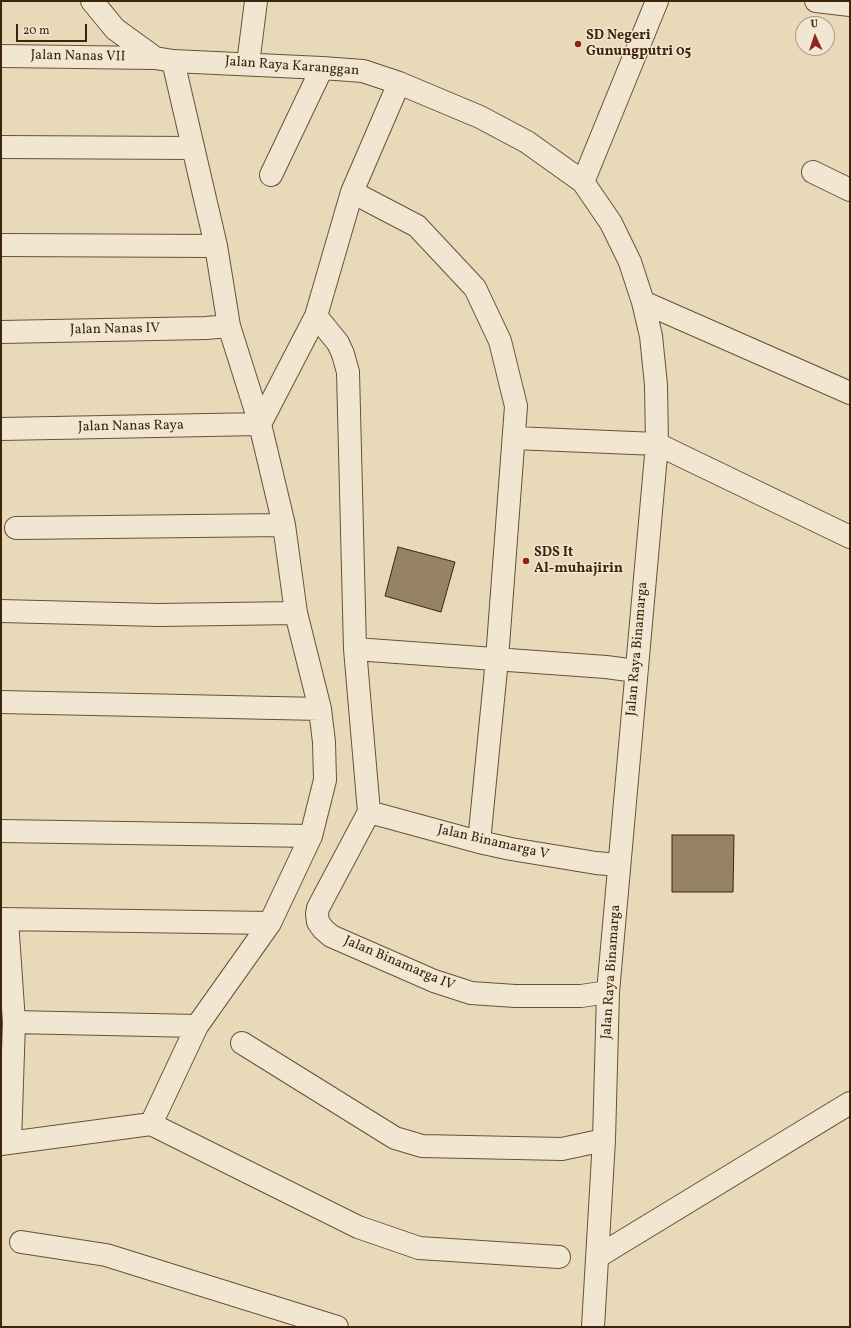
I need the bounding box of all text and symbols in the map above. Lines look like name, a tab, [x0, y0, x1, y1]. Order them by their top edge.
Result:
scale bar	[18, 16, 89, 42]
north arrow	[795, 16, 835, 56]
text: U	[810, 17, 819, 32]
text: 20 m	[23, 23, 50, 39]
place label: SD Negeri Gunungputri 05	[586, 28, 691, 60]
marker: SD Negeri Gunungputri 05	[573, 39, 583, 49]
street label: Jalan Nanas VII	[30, 48, 126, 66]
street label: Jalan Raya Karanggan	[224, 54, 360, 80]
street label: Jalan Nanas IV	[70, 321, 160, 339]
street label: Jalan Nanas Raya	[78, 418, 184, 436]
place label: SDS It Al-muhajirin	[534, 545, 623, 578]
marker: SDS It Al-muhajirin	[521, 556, 531, 566]
street label: Jalan Raya Binamarga	[624, 581, 652, 717]
street label: Jalan Binamarga V	[436, 822, 550, 864]
street label: Jalan Raya Binamarga	[599, 904, 625, 1040]
street label: Jalan Binamarga IV	[341, 933, 457, 995]

